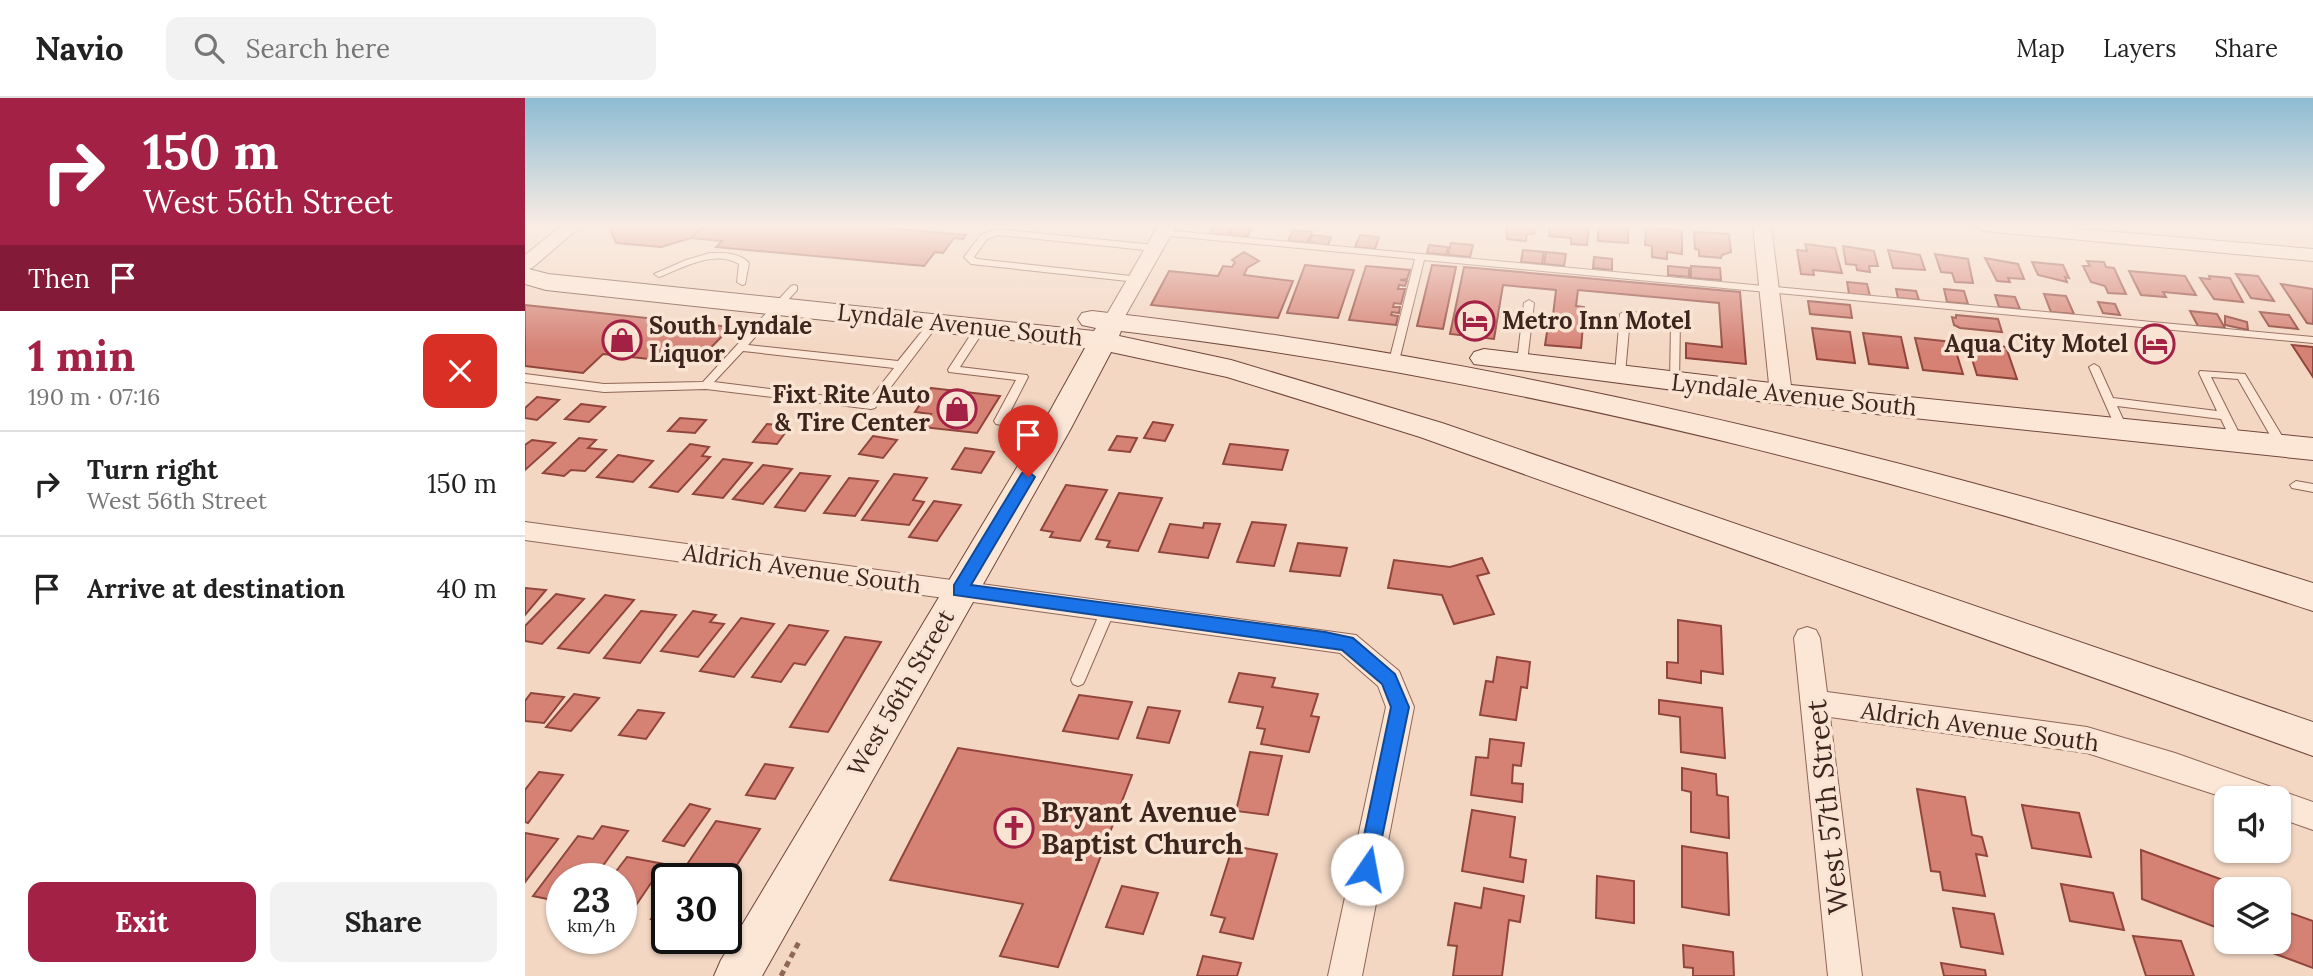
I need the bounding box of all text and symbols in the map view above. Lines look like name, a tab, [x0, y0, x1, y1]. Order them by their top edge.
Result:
search box	[166, 17, 656, 80]
text: Navio	[35, 27, 124, 69]
icon: search	[190, 29, 228, 67]
text: Search here	[246, 32, 390, 65]
text: Map	[2016, 33, 2065, 64]
text: Layers	[2103, 33, 2176, 64]
text: Share	[2214, 33, 2278, 64]
text: 150 m	[143, 120, 279, 182]
icon: right	[28, 126, 119, 217]
text: West 56th Street	[143, 181, 393, 222]
icon: arrive	[104, 259, 142, 297]
text: Then	[28, 262, 90, 295]
street label: Lyndale Avenue South	[836, 296, 1084, 353]
hotel icon: Metro Inn Motel	[1454, 300, 1496, 342]
place label: Metro Inn Motel	[1502, 305, 1691, 336]
place label: South Lyndale Liquor	[649, 310, 812, 369]
shop icon: South Lyndale Liquor	[601, 319, 643, 361]
hotel icon: Aqua City Motel	[2134, 323, 2176, 365]
place label: Aqua City Motel	[1944, 328, 2128, 359]
text: 1 min	[28, 329, 135, 383]
button: close	[423, 334, 497, 408]
street label: Lyndale Avenue South	[1670, 366, 1918, 423]
place label: Fixt Rite Auto & Tire Center	[772, 379, 930, 438]
text: 190 m · 07:16	[28, 382, 160, 411]
shop icon: Fixt Rite Auto & Tire Center	[936, 388, 978, 430]
pin	[998, 405, 1058, 477]
icon: arrive	[1009, 416, 1047, 454]
text: Turn right	[87, 453, 218, 486]
icon: right	[28, 465, 66, 503]
text: 150 m	[427, 467, 497, 500]
text: West 56th Street	[87, 486, 267, 515]
street label: Aldrich Avenue South	[680, 536, 923, 601]
icon: arrive	[28, 570, 66, 608]
text: Arrive at destination	[87, 572, 345, 605]
text: 40 m	[437, 572, 497, 605]
street label: West 56th Street	[840, 603, 961, 782]
street label: Aldrich Avenue South	[1858, 694, 2101, 759]
street label: West 57th Street	[1798, 698, 1856, 916]
map controls	[2214, 786, 2291, 954]
button: sound	[2214, 786, 2291, 863]
place label: Bryant Avenue Baptist Church	[1041, 794, 1243, 862]
church icon: Bryant Avenue Baptist Church	[993, 807, 1035, 849]
position arrow	[1330, 832, 1404, 906]
speed limit sign: 30	[651, 863, 742, 954]
text: 23	[572, 877, 611, 922]
button: layers	[2214, 877, 2291, 954]
button: Exit	[28, 882, 256, 962]
button: Share	[270, 882, 497, 962]
text: km/h	[567, 914, 616, 937]

